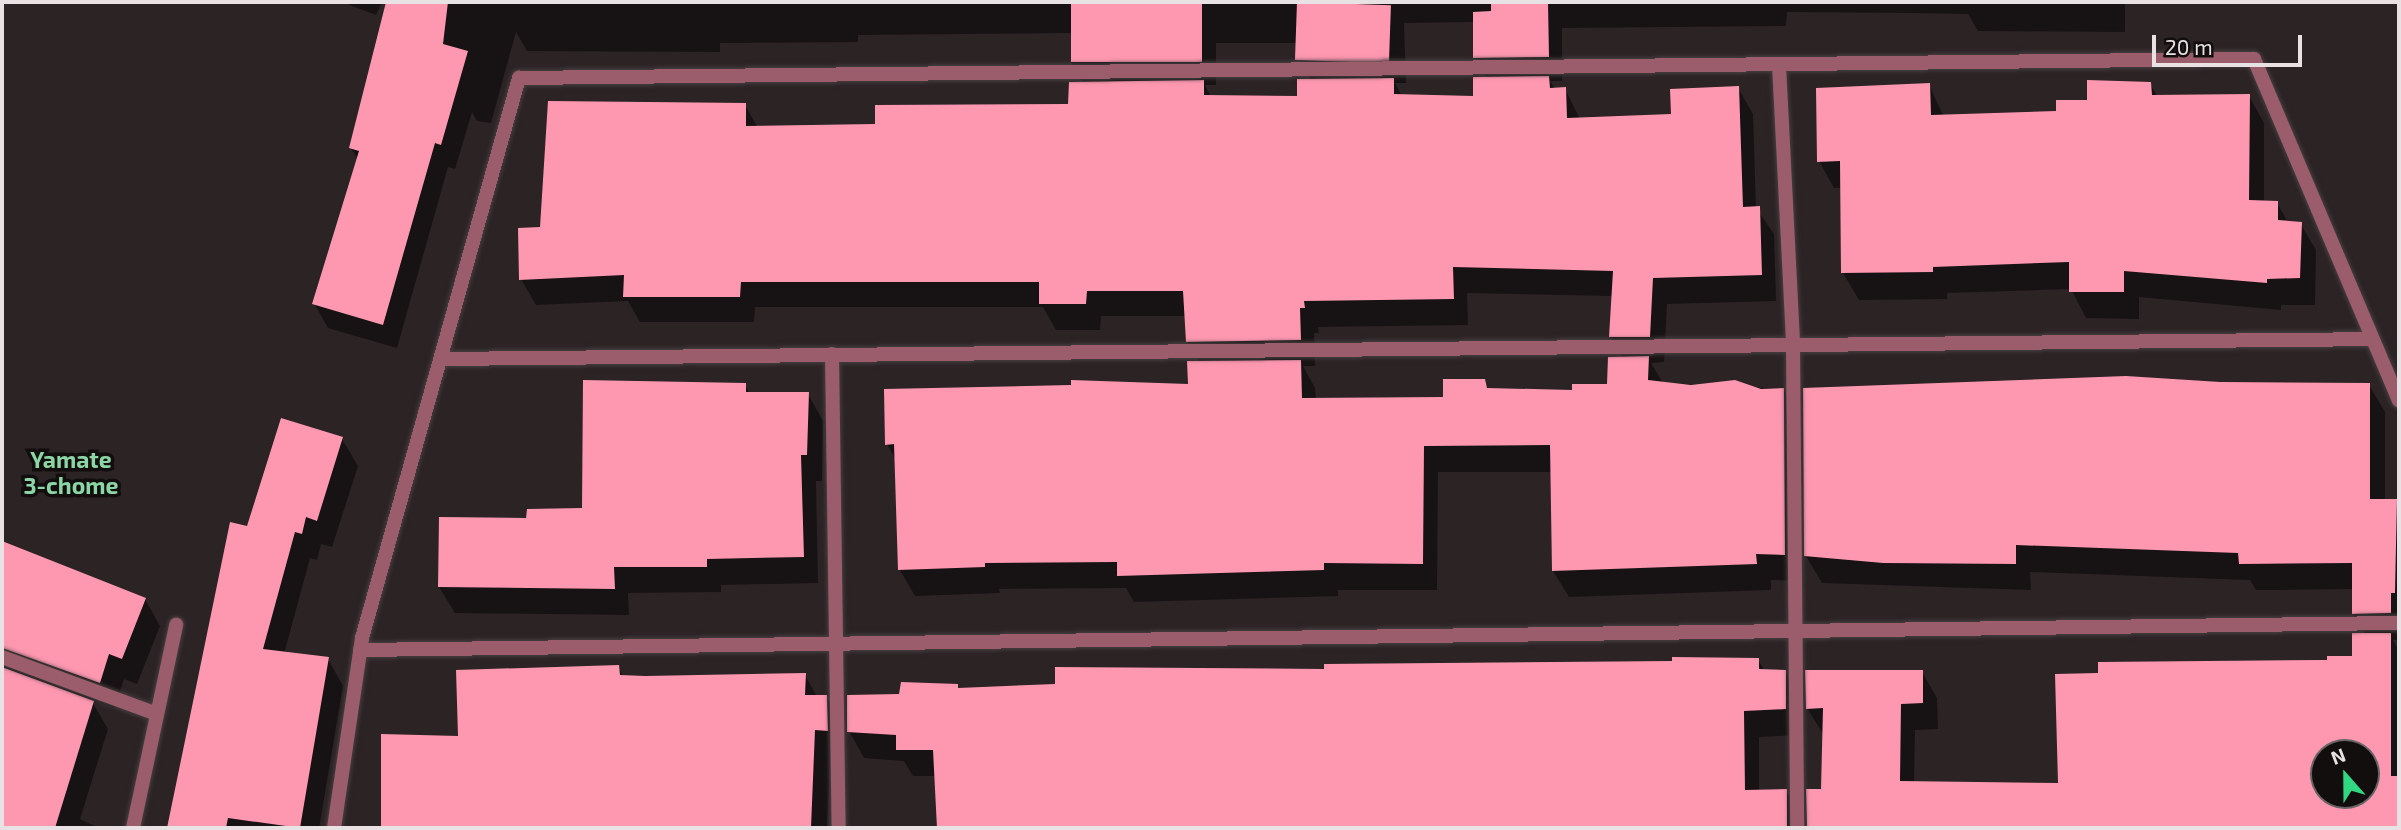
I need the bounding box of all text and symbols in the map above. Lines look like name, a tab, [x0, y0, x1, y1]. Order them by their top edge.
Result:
scale bar	[2156, 21, 2306, 65]
text: 20 m	[2165, 34, 2213, 59]
district label: Yamate 3-chome	[24, 445, 118, 499]
north arrow	[2310, 739, 2380, 809]
text: N	[2327, 743, 2349, 769]

